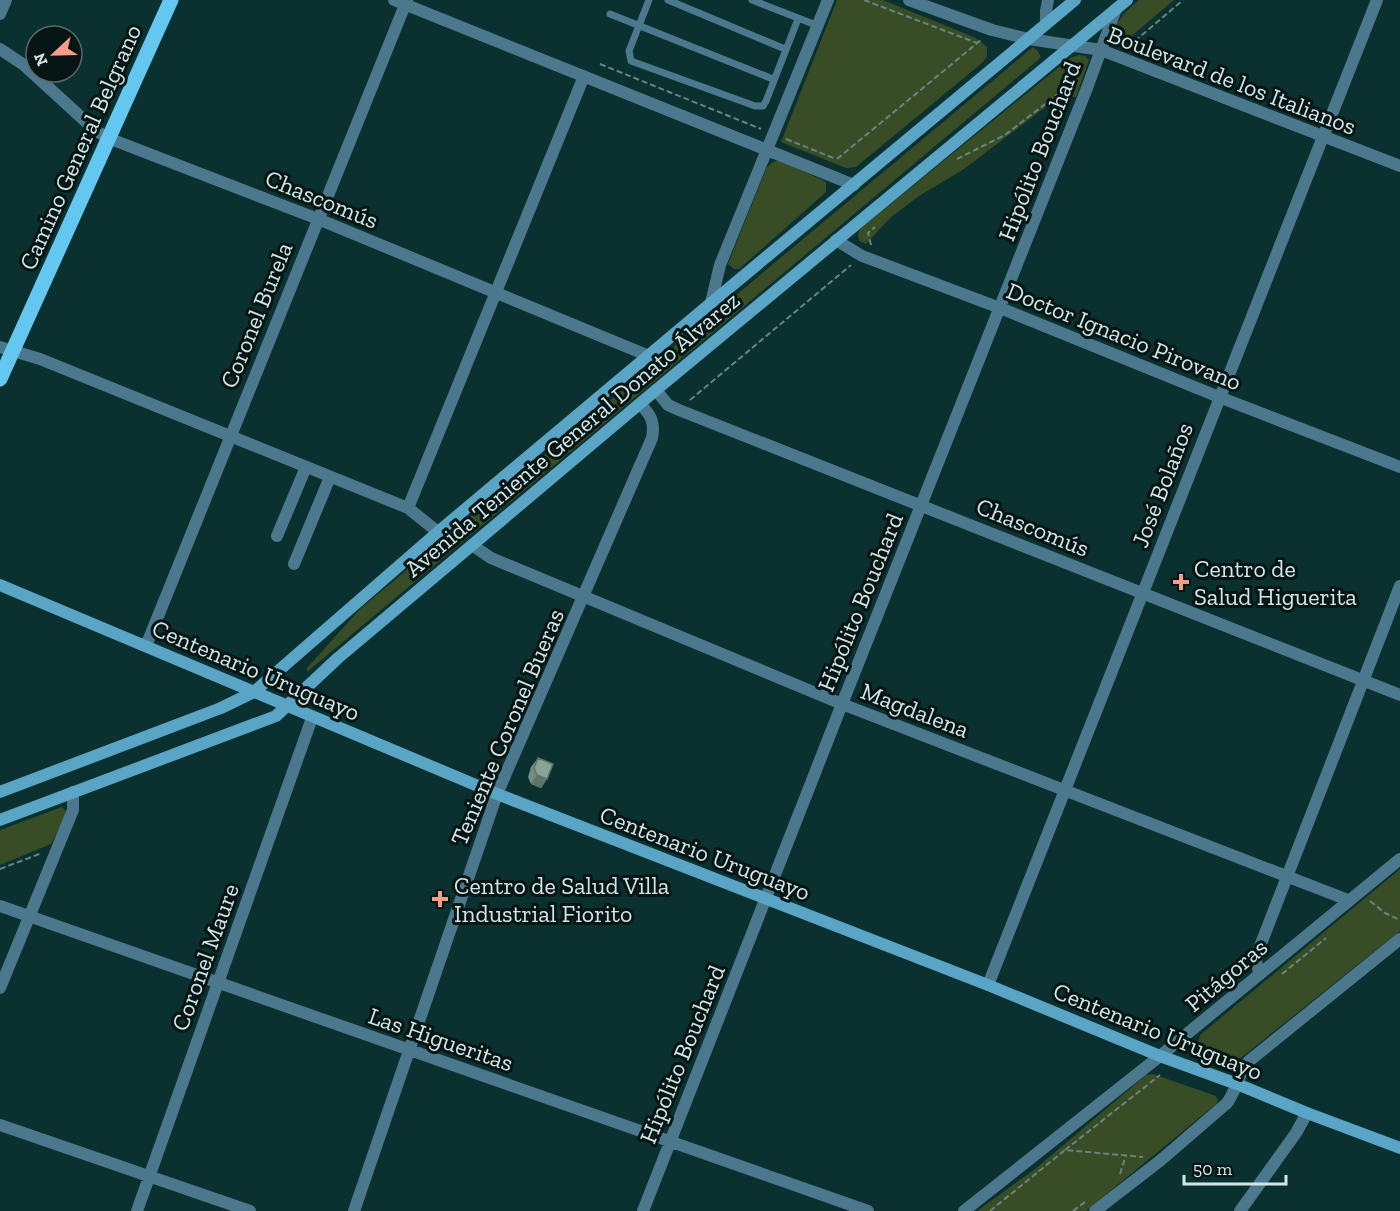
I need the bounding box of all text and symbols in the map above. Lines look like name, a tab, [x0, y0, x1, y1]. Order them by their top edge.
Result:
street label: Boulevard de los Italianos	[1104, 19, 1360, 141]
street label: Camino General Belgrano	[13, 20, 147, 274]
north arrow	[24, 24, 84, 84]
text: N	[29, 50, 52, 69]
street label: Hipólito Bouchard	[991, 57, 1087, 245]
street label: Chascomús	[261, 163, 383, 235]
street label: Coronel Burela	[214, 238, 299, 392]
street label: Doctor Ignacio Pirovano	[1003, 276, 1245, 396]
street label: Avenida Teniente General Donato Álvarez	[399, 285, 745, 583]
street label: José Bolaños	[1125, 419, 1199, 551]
street label: Chascomús	[972, 491, 1094, 563]
street label: Hipólito Bouchard	[811, 509, 909, 695]
place label: Centro de Salud Higuerita	[1194, 554, 1357, 611]
marker: Centro de Salud Higuerita	[1172, 573, 1190, 591]
street label: Teniente Coronel Bueras	[444, 604, 570, 850]
street label: Centenario Uruguayo	[148, 613, 364, 727]
street label: Magdalena	[857, 676, 974, 744]
street label: Centenario Uruguayo	[596, 800, 814, 906]
place label: Centro de Salud Villa Industrial Fiorito	[454, 871, 670, 928]
street label: Coronel Maure	[165, 879, 245, 1035]
marker: Centro de Salud Villa Industrial Fiorito	[431, 890, 449, 908]
street label: Pitágoras	[1179, 932, 1273, 1018]
street label: Hipólito Bouchard	[633, 961, 731, 1147]
street label: Centenario Uruguayo	[1049, 976, 1267, 1086]
street label: Las Higueritas	[365, 1001, 517, 1077]
scale bar	[1184, 1148, 1286, 1186]
text: 50 m	[1193, 1158, 1233, 1180]

